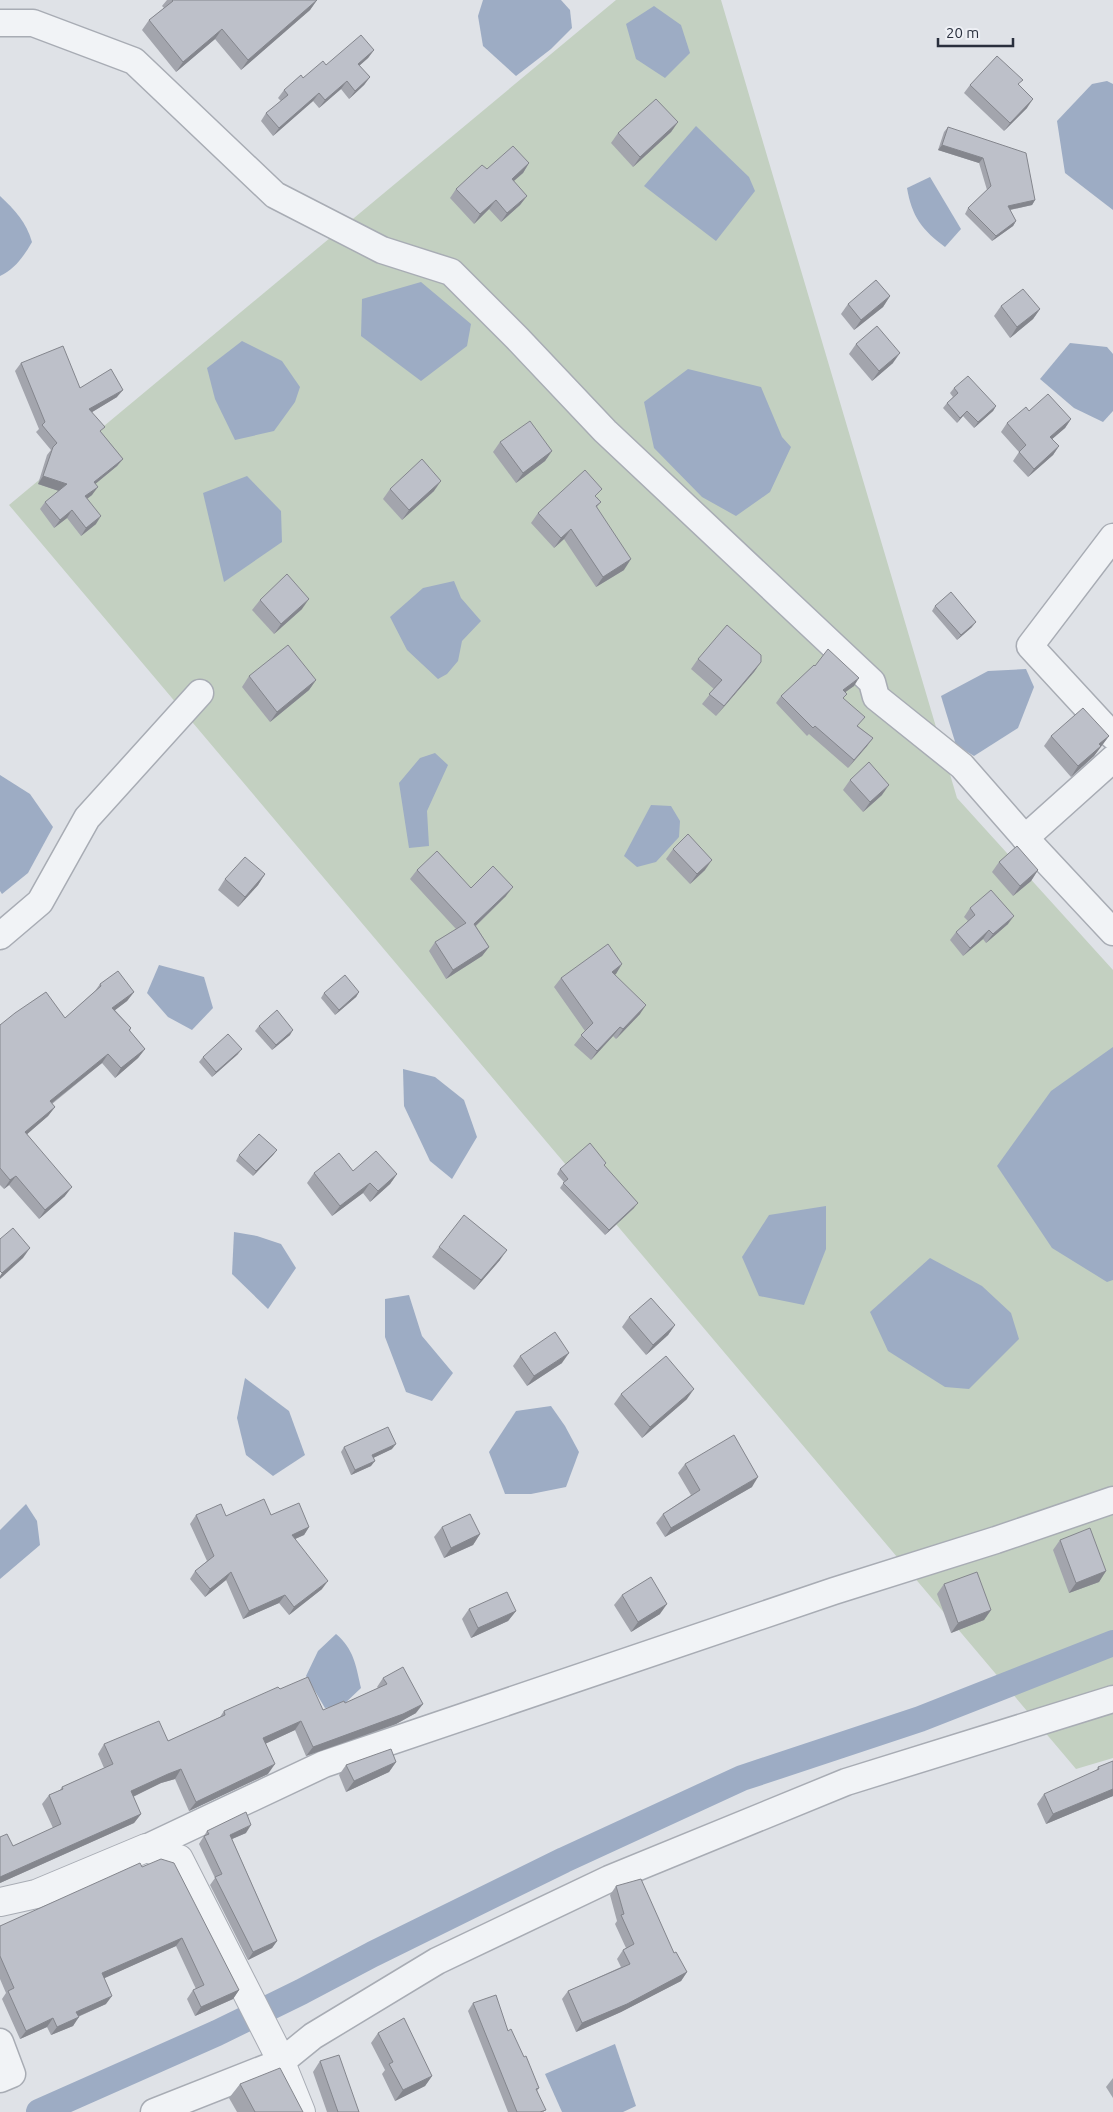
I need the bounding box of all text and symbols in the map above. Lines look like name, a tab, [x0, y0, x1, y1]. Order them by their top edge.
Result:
scale bar	[938, 15, 1013, 47]
text: 20 m	[946, 24, 979, 41]

